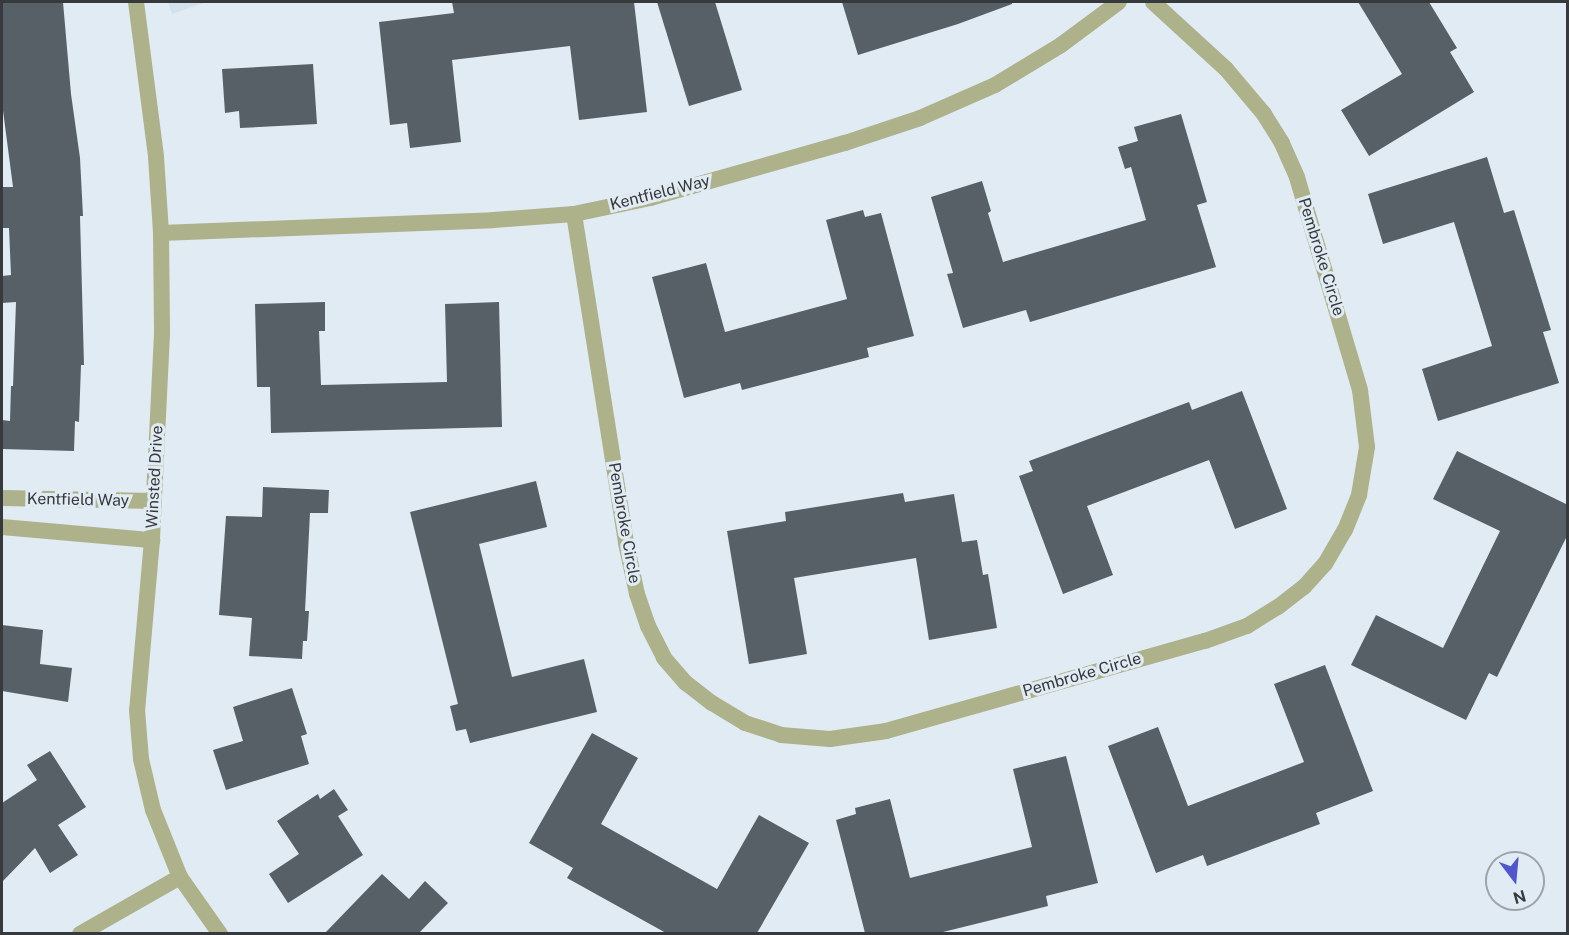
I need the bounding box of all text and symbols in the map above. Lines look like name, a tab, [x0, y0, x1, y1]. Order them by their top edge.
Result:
street label: Kentfield Way	[608, 171, 712, 215]
street label: Pembroke Circle	[1294, 196, 1348, 318]
street label: Winsted Drive	[143, 425, 167, 529]
street label: Pembroke Circle	[604, 461, 644, 585]
street label: Kentfield Way	[26, 490, 130, 510]
street label: Pembroke Circle	[1020, 649, 1144, 701]
north arrow	[1485, 851, 1545, 911]
text: N	[1511, 886, 1528, 908]

